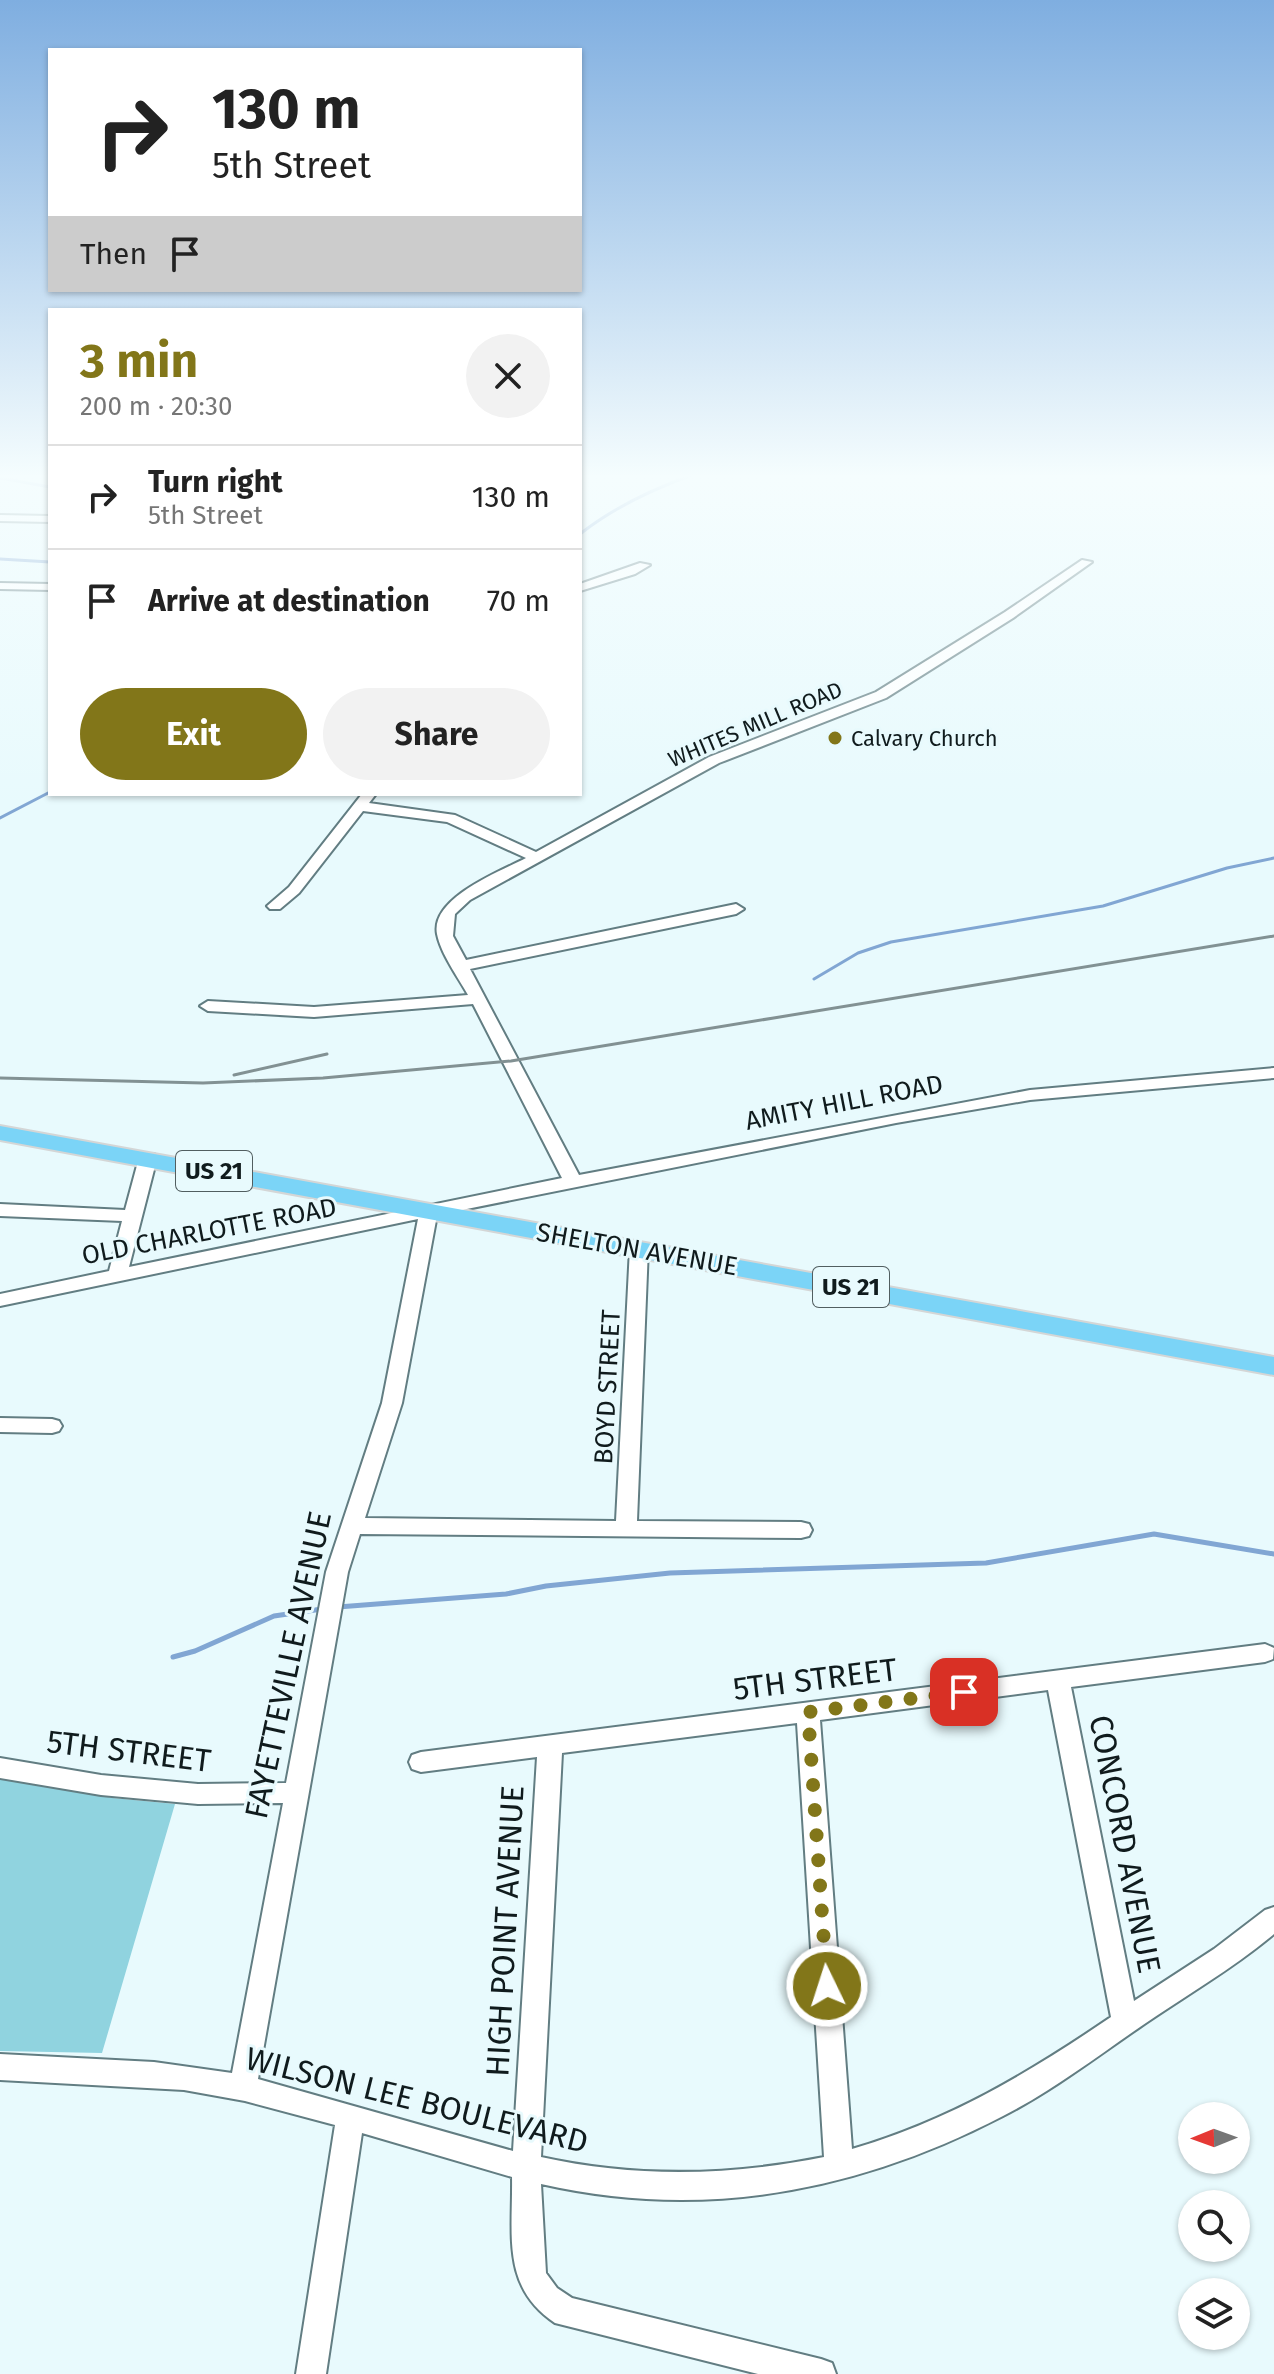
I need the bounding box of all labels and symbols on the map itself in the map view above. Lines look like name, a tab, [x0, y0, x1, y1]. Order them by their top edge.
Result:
street label: WHITES MILL ROAD	[664, 676, 846, 773]
place label: Calvary Church	[851, 725, 998, 752]
marker: Calvary Church	[826, 729, 844, 747]
street label: AMITY HILL ROAD	[743, 1068, 945, 1137]
road number: US 21	[176, 1151, 252, 1191]
street label: OLD CHARLOTTE ROAD	[79, 1192, 339, 1271]
street label: SHELTON AVENUE	[534, 1217, 740, 1282]
road number: US 21	[813, 1267, 889, 1307]
street label: BOYD STREET	[588, 1308, 627, 1465]
street label: FAYETTEVILLE AVENUE	[237, 1508, 339, 1822]
street label: 5TH STREET	[731, 1650, 900, 1708]
pin	[930, 1658, 998, 1726]
street label: CONCORD AVENUE	[1081, 1712, 1169, 1976]
street label: 5TH STREET	[45, 1722, 214, 1780]
street label: HIGH POINT AVENUE	[478, 1784, 532, 2078]
position arrow	[785, 1944, 869, 2028]
street label: WILSON LEE BOULEVARD	[242, 2039, 592, 2161]
north arrow	[1178, 2102, 1250, 2174]

